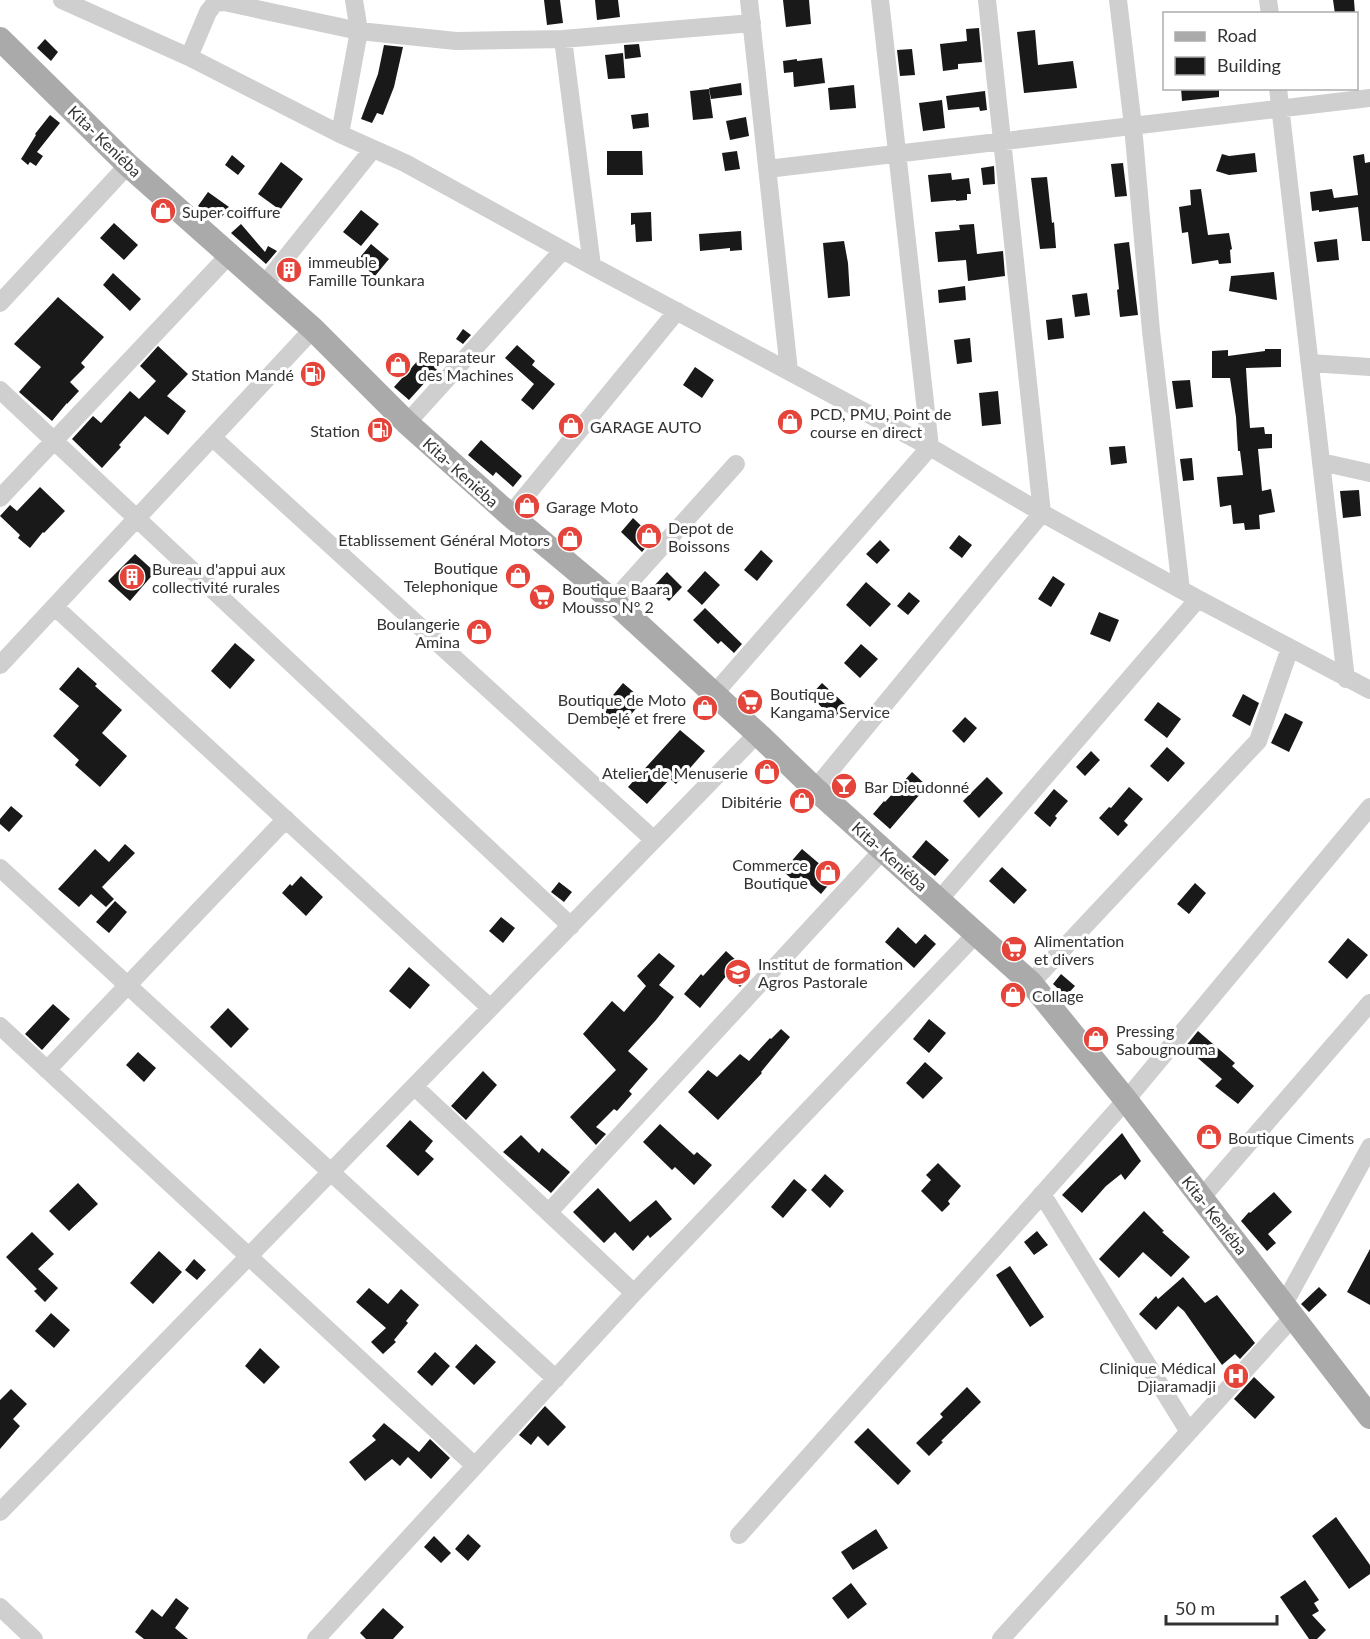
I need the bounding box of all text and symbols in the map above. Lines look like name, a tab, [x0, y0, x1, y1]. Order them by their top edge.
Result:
legend	[1163, 12, 1358, 90]
text: Road	[1217, 24, 1257, 46]
text: Building	[1217, 54, 1281, 76]
street label: Kita- Keniéba	[64, 101, 146, 181]
shop icon: Super coiffure	[148, 196, 178, 226]
place label: Super coiffure	[182, 202, 280, 221]
place label: immeuble Famille Tounkara	[308, 252, 425, 289]
building icon: immeuble Famille Tounkara	[274, 255, 304, 285]
place label: Reparateur des Machines	[418, 347, 514, 384]
shop icon: Reparateur des Machines	[383, 350, 413, 380]
fuel station icon: Station Mandé	[298, 359, 328, 389]
place label: Station Mandé	[191, 365, 294, 384]
place label: PCD, PMU, Point de course en direct	[810, 404, 952, 441]
shop icon: PCD, PMU, Point de course en direct	[775, 407, 805, 437]
shop icon: GARAGE AUTO	[556, 411, 586, 441]
fuel station icon: Station	[365, 415, 395, 445]
place label: GARAGE AUTO	[590, 417, 702, 436]
place label: Station	[310, 421, 360, 440]
street label: Kita- Keniéba	[419, 433, 503, 511]
shop icon: Garage Moto	[512, 491, 542, 521]
place label: Garage Moto	[546, 497, 638, 516]
place label: Depot de Boissons	[668, 518, 734, 555]
shop icon: Depot de Boissons	[634, 521, 664, 551]
shop icon: Etablissement Général Motors	[555, 524, 585, 554]
place label: Etablissement Général Motors	[338, 530, 550, 549]
place label: Boutique Telephonique	[404, 558, 498, 595]
place label: Bureau d'appui aux collectivité rurales	[152, 559, 286, 596]
shop icon: Boutique Telephonique	[503, 561, 533, 591]
building icon: Bureau d'appui aux collectivité rurales	[117, 562, 147, 592]
place label: Boutique Baara Mousso N° 2	[562, 579, 670, 616]
supermarket icon: Boutique Baara Mousso N° 2	[527, 582, 557, 612]
place label: Boulangerie Amina	[376, 614, 460, 651]
shop icon: Boulangerie Amina	[464, 617, 494, 647]
place label: Boutique Kangama Service	[770, 684, 890, 721]
supermarket icon: Boutique Kangama Service	[735, 687, 765, 717]
place label: Boutique de Moto Dembelé et frere	[558, 690, 686, 727]
shop icon: Boutique de Moto Dembelé et frere	[690, 693, 720, 723]
shop icon: Atelier de Menuserie	[752, 757, 782, 787]
place label: Atelier de Menuserie	[602, 763, 748, 782]
bar icon: Bar Dieudonné	[829, 771, 859, 801]
place label: Bar Dieudonné	[864, 777, 969, 796]
shop icon: Dibitérie	[787, 786, 817, 816]
place label: Dibitérie	[721, 792, 782, 811]
street label: Kita- Keniéba	[848, 817, 932, 895]
place label: Commerce Boutique	[732, 855, 808, 892]
shop icon: Commerce Boutique	[813, 858, 843, 888]
place label: Alimentation et divers	[1034, 931, 1124, 968]
supermarket icon: Alimentation et divers	[999, 934, 1029, 964]
place label: Institut de formation Agros Pastorale	[758, 954, 903, 991]
school or university icon: Institut de formation Agros Pastorale	[723, 957, 753, 987]
shop icon: Collage	[998, 980, 1028, 1010]
place label: Collage	[1032, 986, 1084, 1005]
place label: Pressing Sabougnouma	[1116, 1021, 1216, 1058]
shop icon: Pressing Sabougnouma	[1081, 1024, 1111, 1054]
shop icon: Boutique Ciments	[1194, 1122, 1224, 1152]
place label: Boutique Ciments	[1228, 1128, 1354, 1147]
street label: Kita- Keniéba	[1178, 1172, 1252, 1258]
place label: Clinique Médical Djiaramadji	[1099, 1358, 1216, 1395]
hospital icon: Clinique Médical Djiaramadji	[1221, 1361, 1251, 1391]
scale bar	[1166, 1588, 1277, 1626]
text: 50 m	[1175, 1597, 1215, 1619]

